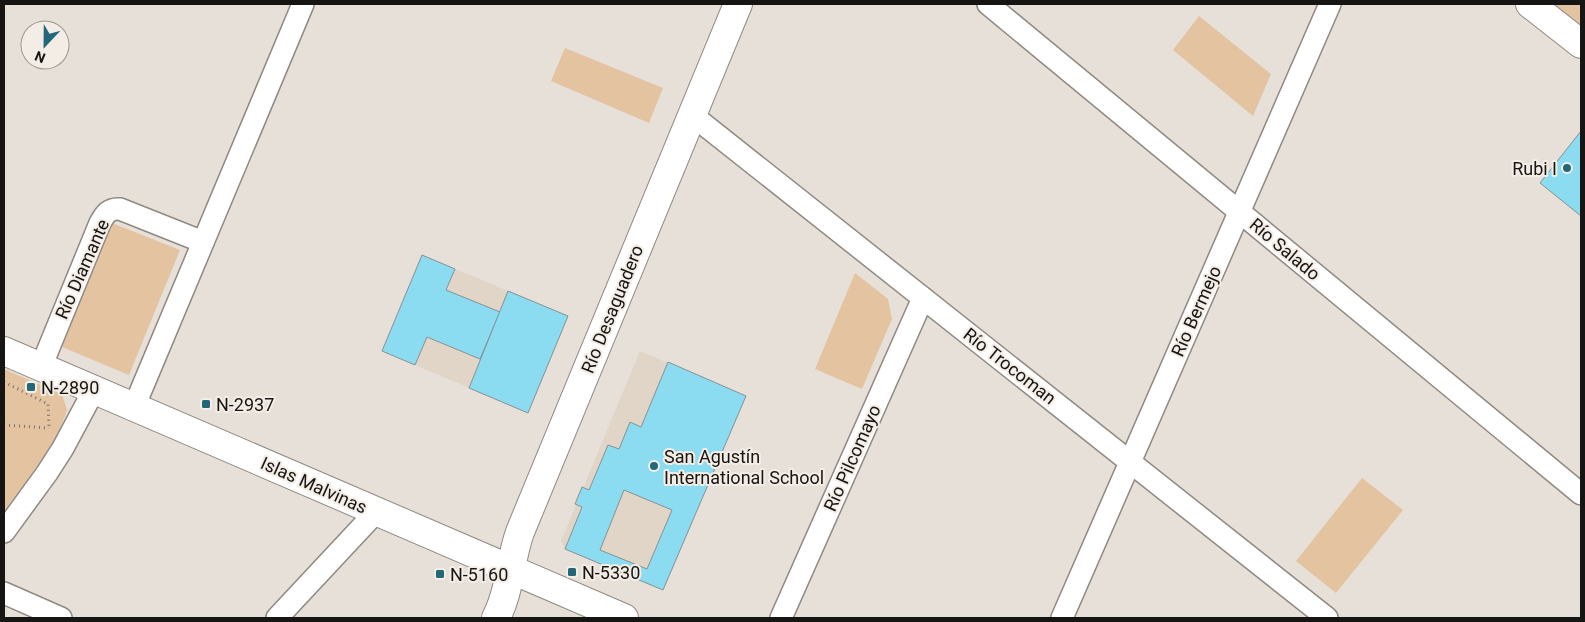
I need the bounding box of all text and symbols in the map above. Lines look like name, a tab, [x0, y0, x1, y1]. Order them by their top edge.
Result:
north arrow	[20, 20, 70, 70]
text: N	[33, 48, 48, 66]
place label: Rubi I	[1512, 158, 1557, 179]
marker: Rubi I	[1561, 162, 1573, 174]
street label: Río Salado	[1246, 214, 1324, 284]
street label: Río Diamante	[51, 216, 113, 322]
street label: Río Desaguadero	[577, 242, 647, 376]
street label: Río Bermejo	[1167, 262, 1225, 360]
street label: Río Trocoman	[960, 323, 1060, 409]
place label: N-2890	[41, 377, 99, 398]
marker: N-2890	[25, 381, 37, 393]
place label: N-2937	[216, 394, 274, 415]
marker: N-2937	[200, 398, 212, 410]
street label: Río Pilcomayo	[819, 402, 885, 514]
place label: San Agustín International School	[664, 446, 824, 488]
street label: Islas Malvinas	[258, 452, 370, 518]
marker: San Agustín International School	[648, 460, 660, 472]
place label: N-5330	[582, 562, 640, 583]
place label: N-5160	[450, 564, 508, 585]
marker: N-5330	[566, 566, 578, 578]
marker: N-5160	[434, 568, 446, 580]

